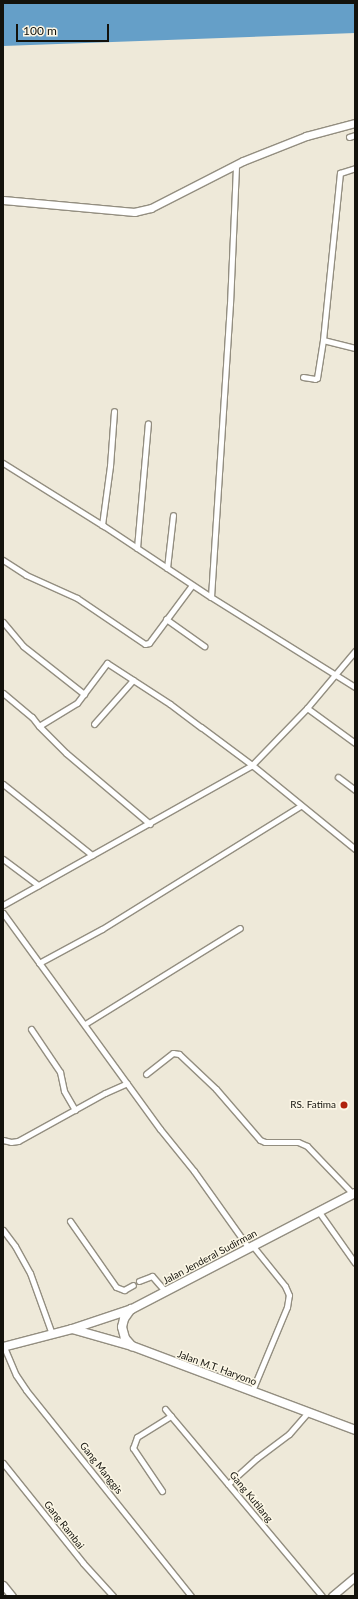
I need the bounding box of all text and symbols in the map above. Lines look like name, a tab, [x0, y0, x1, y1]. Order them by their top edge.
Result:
scale bar	[18, 16, 111, 42]
text: 100 m	[23, 23, 57, 38]
place label: RS. Fatima	[290, 1099, 336, 1111]
marker: RS. Fatima	[339, 1100, 349, 1110]
street label: Jalan Jenderal Sudirman	[161, 1227, 259, 1287]
street label: Jalan M.T. Haryono	[176, 1348, 258, 1388]
street label: Gang Manggis	[77, 1440, 125, 1496]
street label: Gang Kutilang	[227, 1469, 275, 1525]
street label: Gang Rambai	[41, 1498, 87, 1552]

